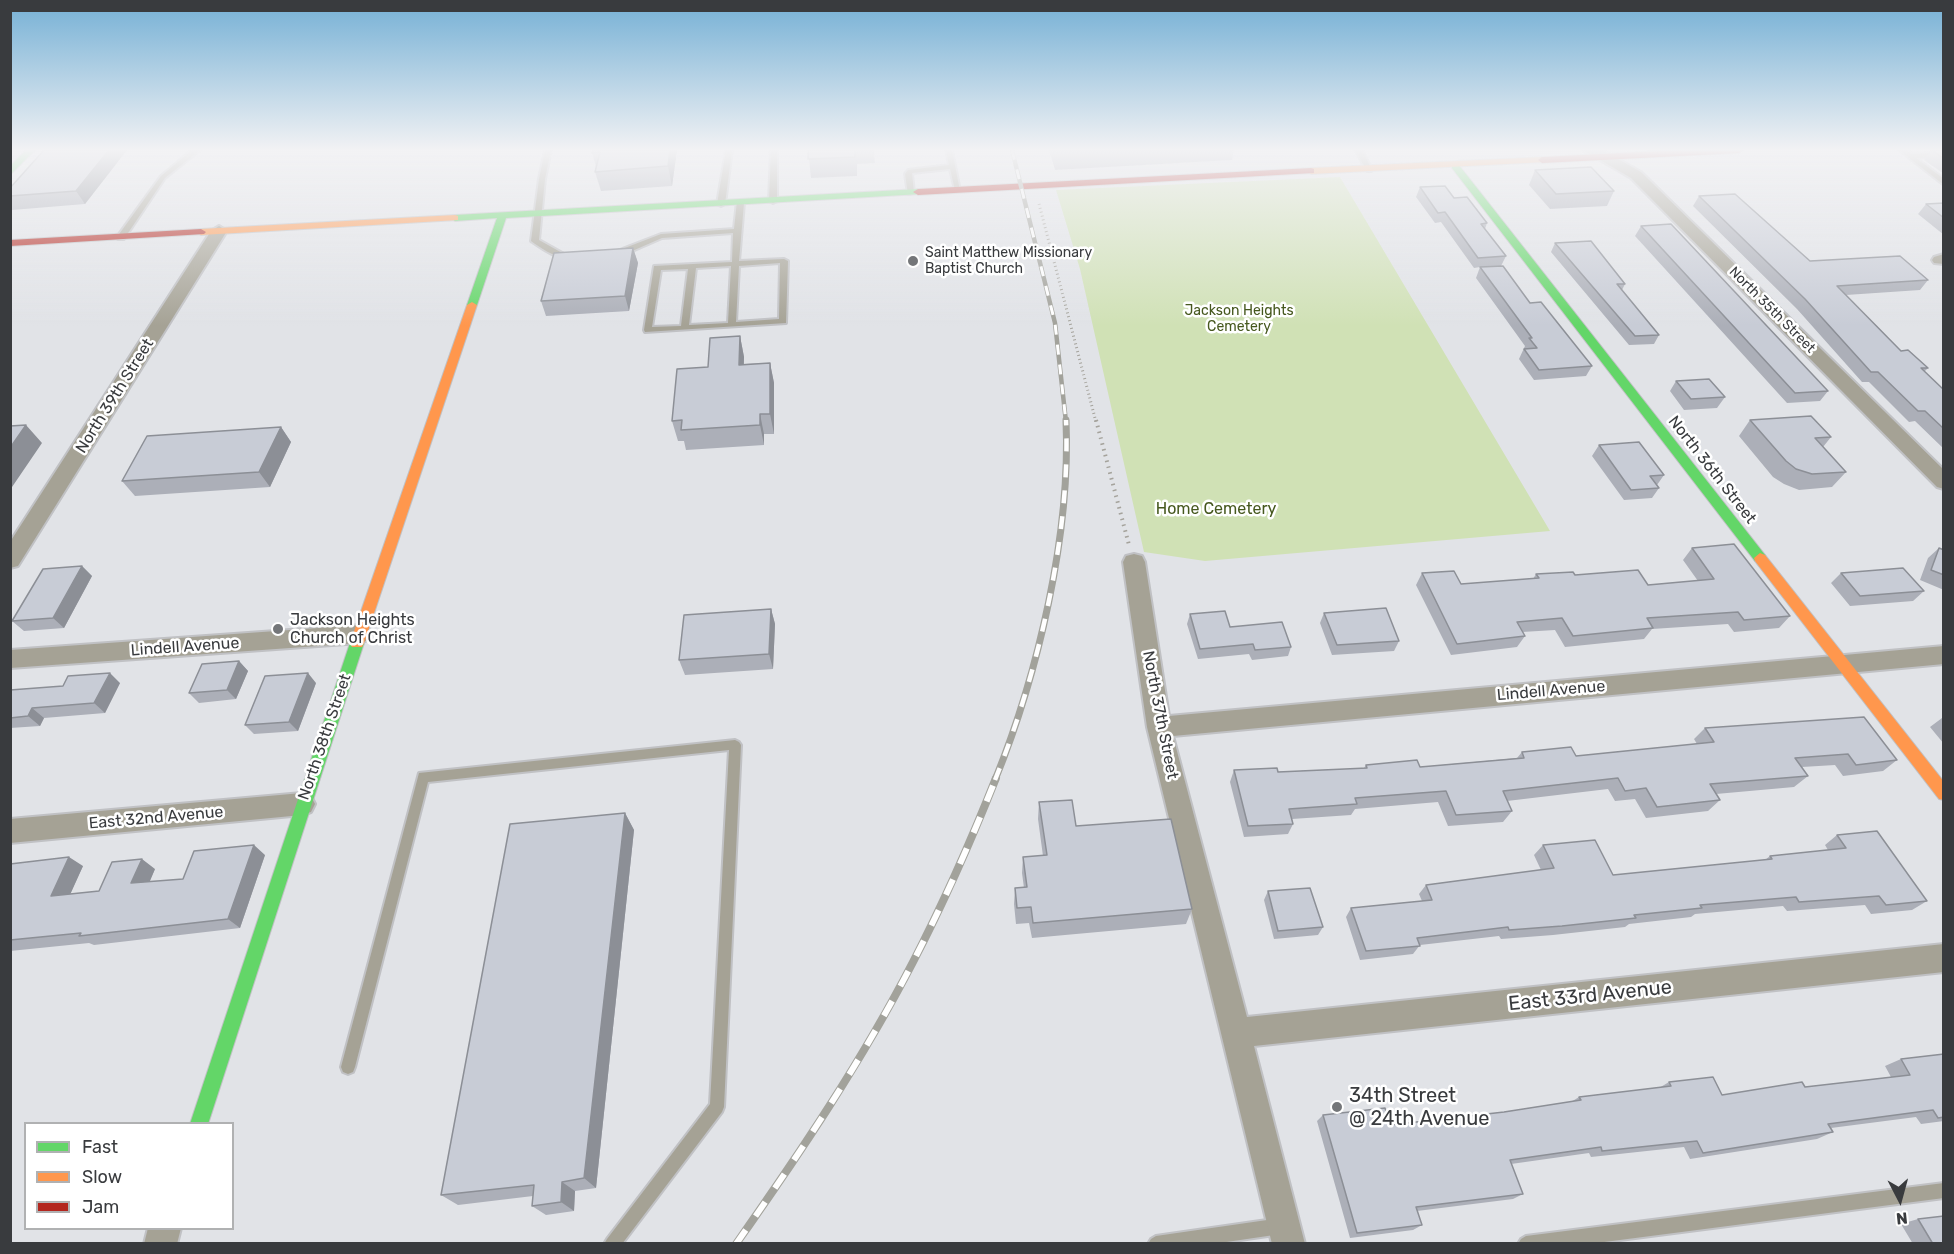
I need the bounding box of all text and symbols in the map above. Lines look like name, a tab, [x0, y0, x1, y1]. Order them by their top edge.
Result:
place label: Saint Matthew Missionary Baptist Church	[925, 245, 1092, 278]
marker: Saint Matthew Missionary Baptist Church	[906, 254, 920, 268]
street label: North 35th Street	[1725, 263, 1819, 357]
park label: Jackson Heights Cemetery	[1184, 303, 1294, 336]
street label: North 39th Street	[72, 335, 158, 457]
street label: North 36th Street	[1664, 412, 1760, 528]
park label: Home Cemetery	[1156, 499, 1276, 519]
place label: Jackson Heights Church of Christ	[290, 610, 415, 648]
marker: Jackson Heights Church of Christ	[271, 622, 285, 636]
street label: Lindell Avenue	[130, 634, 240, 660]
street label: North 37th Street	[1138, 649, 1182, 781]
street label: North 38th Street	[294, 671, 356, 803]
street label: Lindell Avenue	[1496, 677, 1606, 705]
street label: East 32nd Avenue	[88, 803, 224, 833]
street label: East 33rd Avenue	[1507, 975, 1673, 1017]
place label: 34th Street @ 24th Avenue	[1349, 1084, 1489, 1131]
marker: 34th Street @ 24th Avenue	[1330, 1100, 1344, 1114]
legend	[24, 1122, 234, 1230]
text: Fast	[82, 1136, 118, 1158]
text: Slow	[82, 1166, 122, 1188]
north arrow	[1870, 1170, 1930, 1230]
text: Jam	[82, 1196, 119, 1218]
text: N	[1895, 1208, 1909, 1228]

